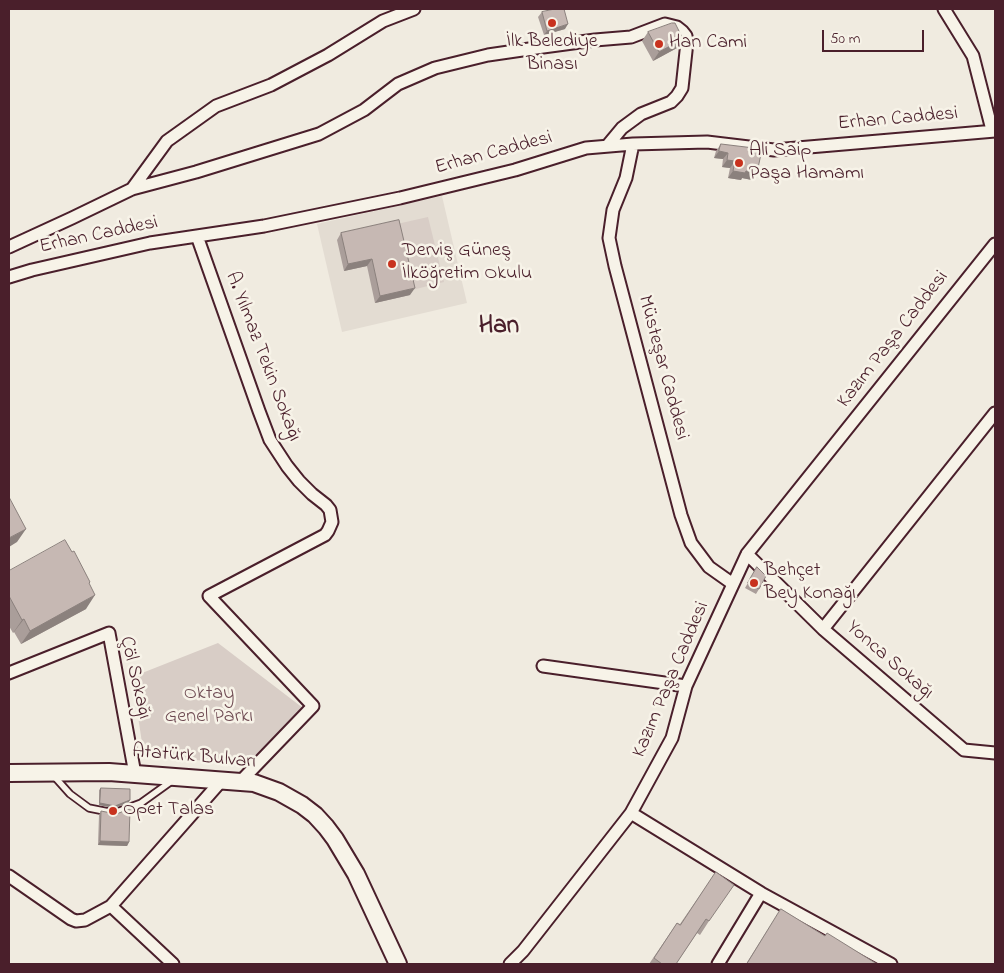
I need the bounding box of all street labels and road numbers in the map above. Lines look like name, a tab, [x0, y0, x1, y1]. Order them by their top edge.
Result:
street label: Erhan Caddesi	[837, 103, 959, 137]
street label: Erhan Caddesi	[433, 127, 555, 181]
street label: Erhan Caddesi	[38, 212, 160, 260]
street label: Kazım Paşa Caddesi	[833, 267, 955, 413]
street label: A. Yılmaz Tekin Sokağı	[219, 269, 305, 445]
street label: Müsteşar Caddesi	[631, 293, 693, 443]
street label: Kazım Paşa Caddesi	[628, 598, 716, 762]
street label: Yonca Sokağı	[840, 616, 938, 706]
street label: Çöl Sokağı	[113, 634, 155, 722]
street label: Atatürk Bulvarı	[131, 741, 257, 775]

